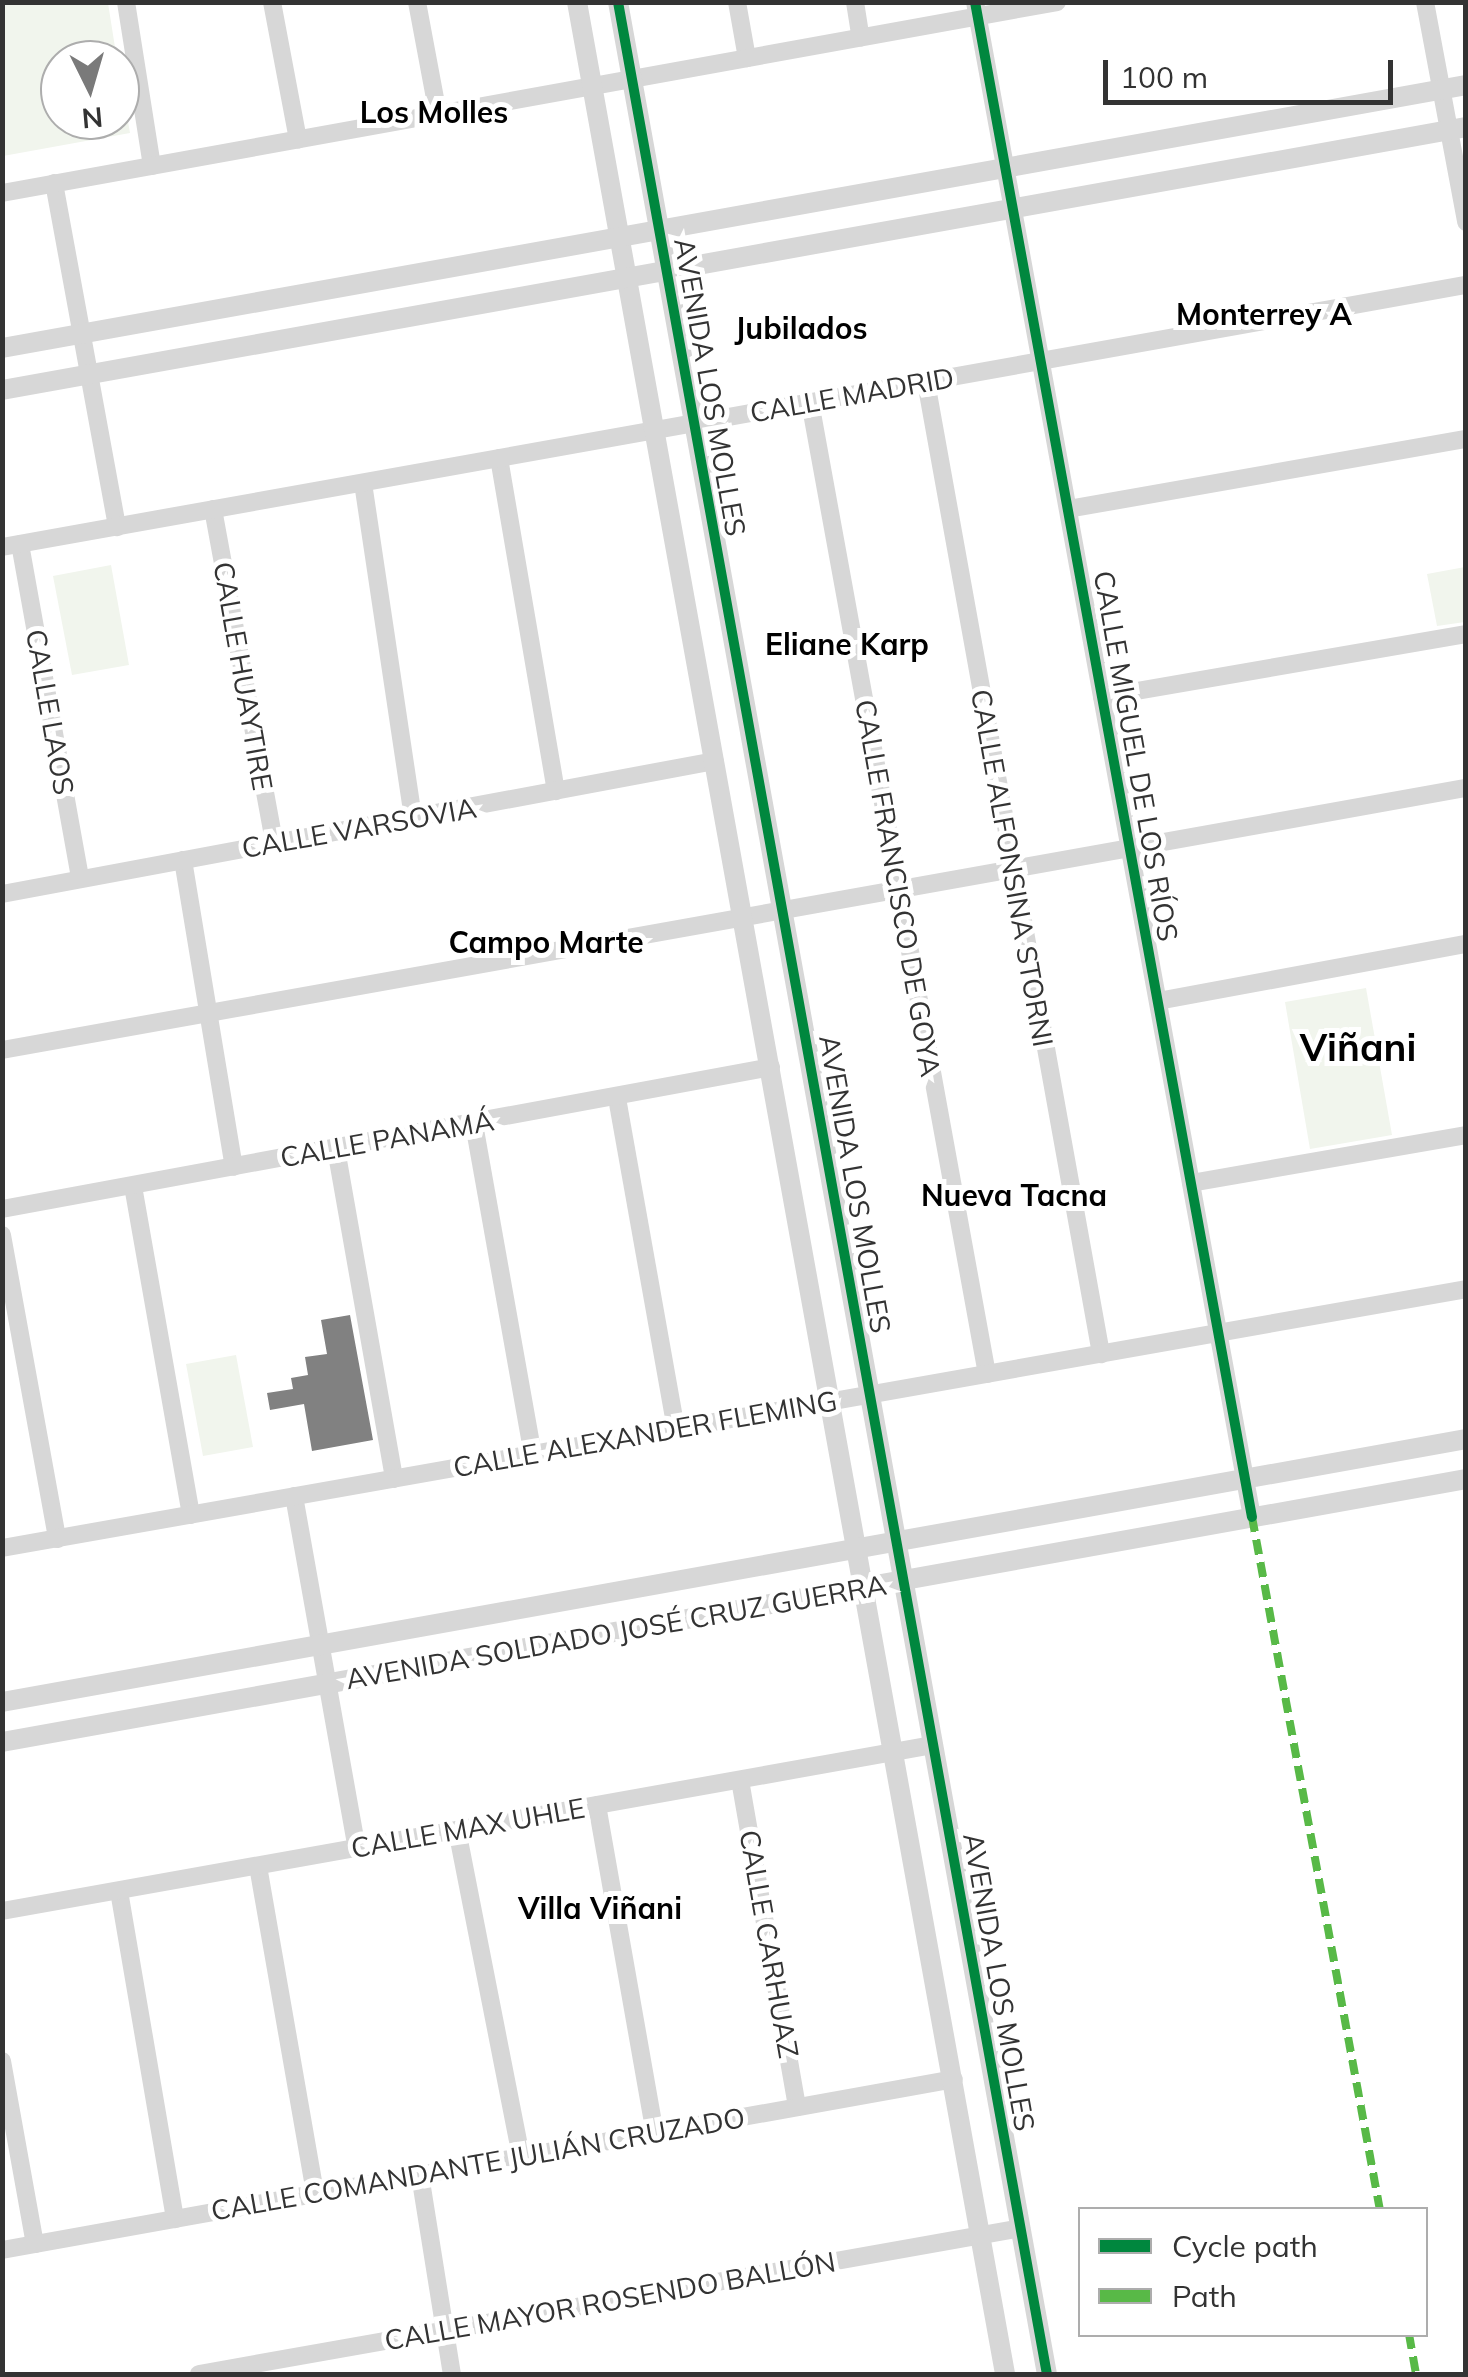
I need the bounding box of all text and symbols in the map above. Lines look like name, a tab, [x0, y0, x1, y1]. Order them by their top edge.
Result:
north arrow	[40, 40, 140, 140]
scale bar	[1108, 40, 1398, 102]
text: 100 m	[1120, 58, 1208, 96]
district label: Los Molles	[360, 94, 508, 130]
text: N	[80, 100, 105, 137]
street label: AVENIDA LOS MOLLES	[667, 235, 753, 539]
district label: Monterrey A	[1176, 296, 1352, 332]
district label: Jubilados	[735, 310, 867, 346]
street label: CALLE MADRID	[747, 361, 957, 429]
street label: CALLE HUAYTIRE	[206, 559, 280, 793]
street label: CALLE MIGUEL DE LOS RÍOS	[1087, 568, 1185, 944]
district label: Eliane Karp	[765, 626, 929, 662]
street label: CALLE LAOS	[19, 627, 81, 797]
street label: CALLE ALFONSINA STORNI	[964, 687, 1060, 1049]
street label: CALLE FRANCISCO DE GOYA	[848, 697, 948, 1079]
street label: CALLE VARSOVIA	[239, 791, 479, 865]
district label: Campo Marte	[448, 924, 644, 960]
district label: Viñani	[1300, 1025, 1416, 1071]
street label: AVENIDA LOS MOLLES	[812, 1032, 898, 1336]
street label: CALLE PANAMÁ	[278, 1104, 496, 1174]
district label: Nueva Tacna	[921, 1177, 1107, 1213]
street label: CALLE ALEXANDER FLEMING	[451, 1384, 839, 1484]
street label: AVENIDA SOLDADO JOSÉ CRUZ GUERRA	[343, 1568, 889, 1696]
street label: CALLE MAX UHLE	[348, 1791, 588, 1865]
street label: CALLE CARHUAZ	[732, 1827, 806, 2061]
street label: AVENIDA LOS MOLLES	[956, 1830, 1042, 2134]
district label: Villa Viñani	[518, 1890, 682, 1926]
street label: CALLE COMANDANTE JULIÁN CRUZADO	[208, 2100, 748, 2228]
legend	[1078, 2207, 1428, 2337]
text: Cycle path	[1172, 2227, 1318, 2265]
street label: CALLE MAYOR ROSENDO BALLÓN	[382, 2245, 838, 2357]
text: Path	[1172, 2277, 1237, 2315]

